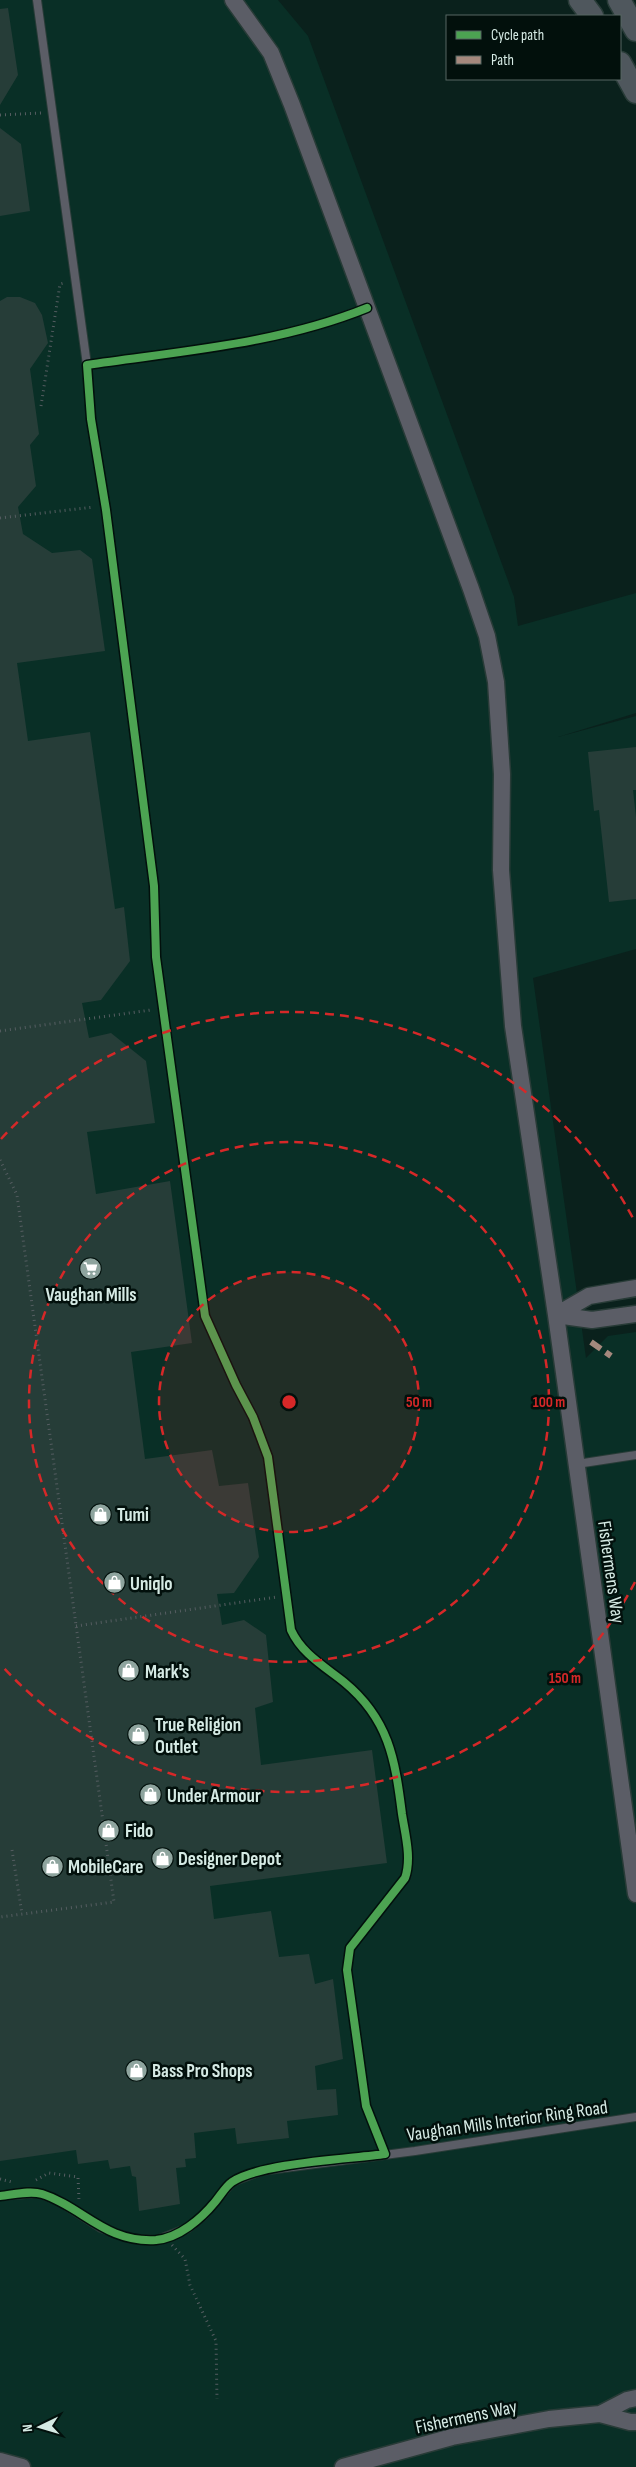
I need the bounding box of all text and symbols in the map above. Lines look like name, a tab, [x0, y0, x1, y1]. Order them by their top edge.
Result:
legend	[446, 15, 621, 80]
text: Cycle path	[491, 26, 544, 45]
text: Path	[491, 51, 514, 70]
supermarket icon: Vaughan Mills	[79, 1256, 103, 1280]
place label: Vaughan Mills	[45, 1284, 137, 1307]
centre of rings	[280, 1393, 298, 1411]
text: 50 m	[406, 1393, 432, 1412]
text: 100 m	[533, 1393, 565, 1412]
shop icon: Tumi	[89, 1502, 113, 1526]
place label: Tumi	[117, 1504, 149, 1527]
street label: Fishermens Way	[592, 1519, 629, 1626]
shop icon: Uniqlo	[102, 1571, 126, 1595]
place label: Uniqlo	[130, 1573, 173, 1596]
shop icon: Mark's	[117, 1659, 141, 1683]
place label: Mark's	[145, 1661, 189, 1684]
text: 150 m	[549, 1669, 581, 1688]
place label: True Religion Outlet	[155, 1714, 241, 1759]
shop icon: True Religion Outlet	[127, 1723, 151, 1747]
shop icon: Under Armour	[139, 1783, 163, 1807]
place label: Under Armour	[167, 1785, 261, 1808]
shop icon: Fido	[97, 1818, 121, 1842]
place label: Fido	[125, 1820, 153, 1843]
shop icon: Designer Depot	[150, 1846, 174, 1870]
place label: Designer Depot	[178, 1848, 281, 1871]
shop icon: MobileCare	[40, 1854, 64, 1878]
place label: MobileCare	[68, 1856, 143, 1879]
shop icon: Bass Pro Shops	[124, 2058, 148, 2082]
place label: Bass Pro Shops	[152, 2060, 253, 2083]
street label: Vaughan Mills Interior Ring Road	[405, 2096, 609, 2147]
street label: Fishermens Way	[413, 2395, 520, 2439]
north arrow	[15, 2402, 65, 2452]
text: N	[19, 2424, 36, 2433]

